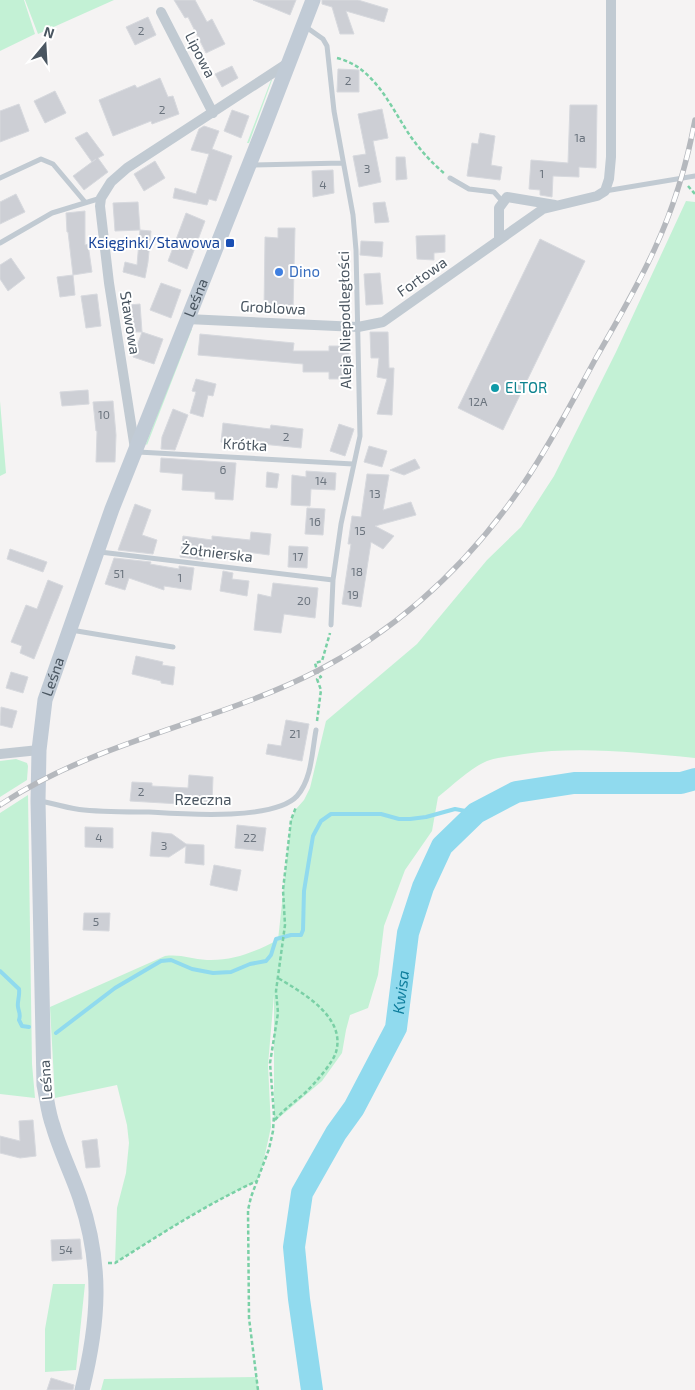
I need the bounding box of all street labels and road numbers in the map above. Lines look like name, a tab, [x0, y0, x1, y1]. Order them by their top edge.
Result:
street label: Lipowa	[182, 29, 220, 81]
street label: Aleja Niepodległości	[334, 251, 355, 389]
street label: Fortowa	[393, 252, 450, 300]
street label: Leśna	[179, 275, 211, 320]
street label: Stawowa	[117, 290, 145, 356]
street label: Groblowa	[240, 296, 306, 318]
street label: Krótka	[222, 434, 268, 454]
street label: Żołnierska	[180, 539, 254, 565]
street label: Leśna	[37, 654, 67, 698]
street label: Rzeczna	[175, 790, 231, 808]
street label: Leśna	[35, 1059, 55, 1101]

